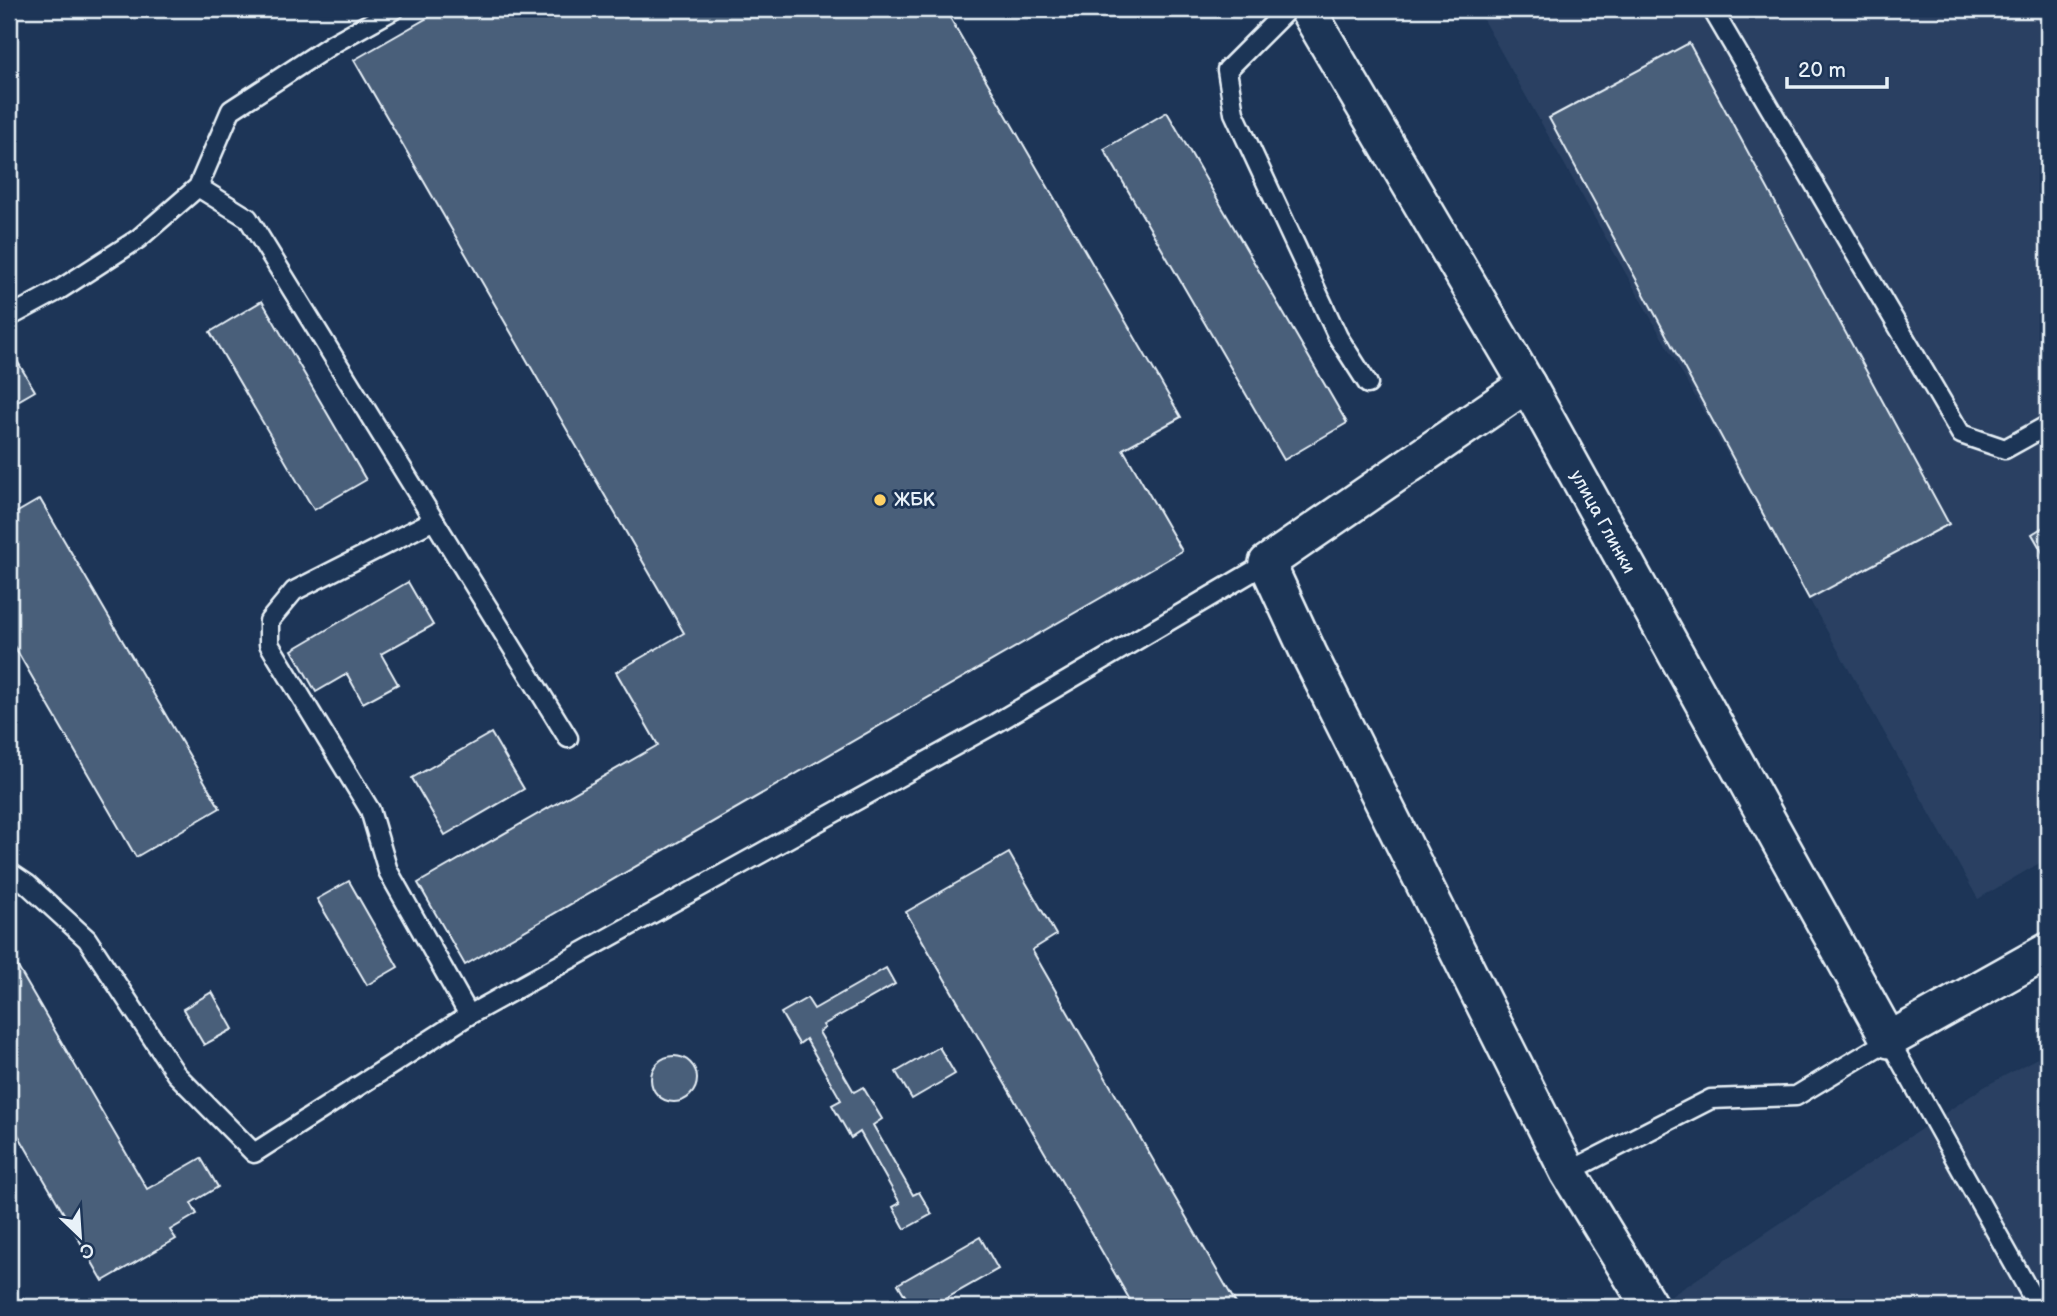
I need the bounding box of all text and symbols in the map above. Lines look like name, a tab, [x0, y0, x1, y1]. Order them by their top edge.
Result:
scale bar	[1787, 46, 1887, 90]
text: 20 m	[1798, 58, 1846, 83]
street label: улица Глинки	[1566, 467, 1639, 577]
place label: ЖБК	[894, 490, 936, 511]
marker: ЖБК	[872, 492, 888, 508]
north arrow	[46, 1200, 116, 1270]
text: С	[76, 1237, 97, 1263]

